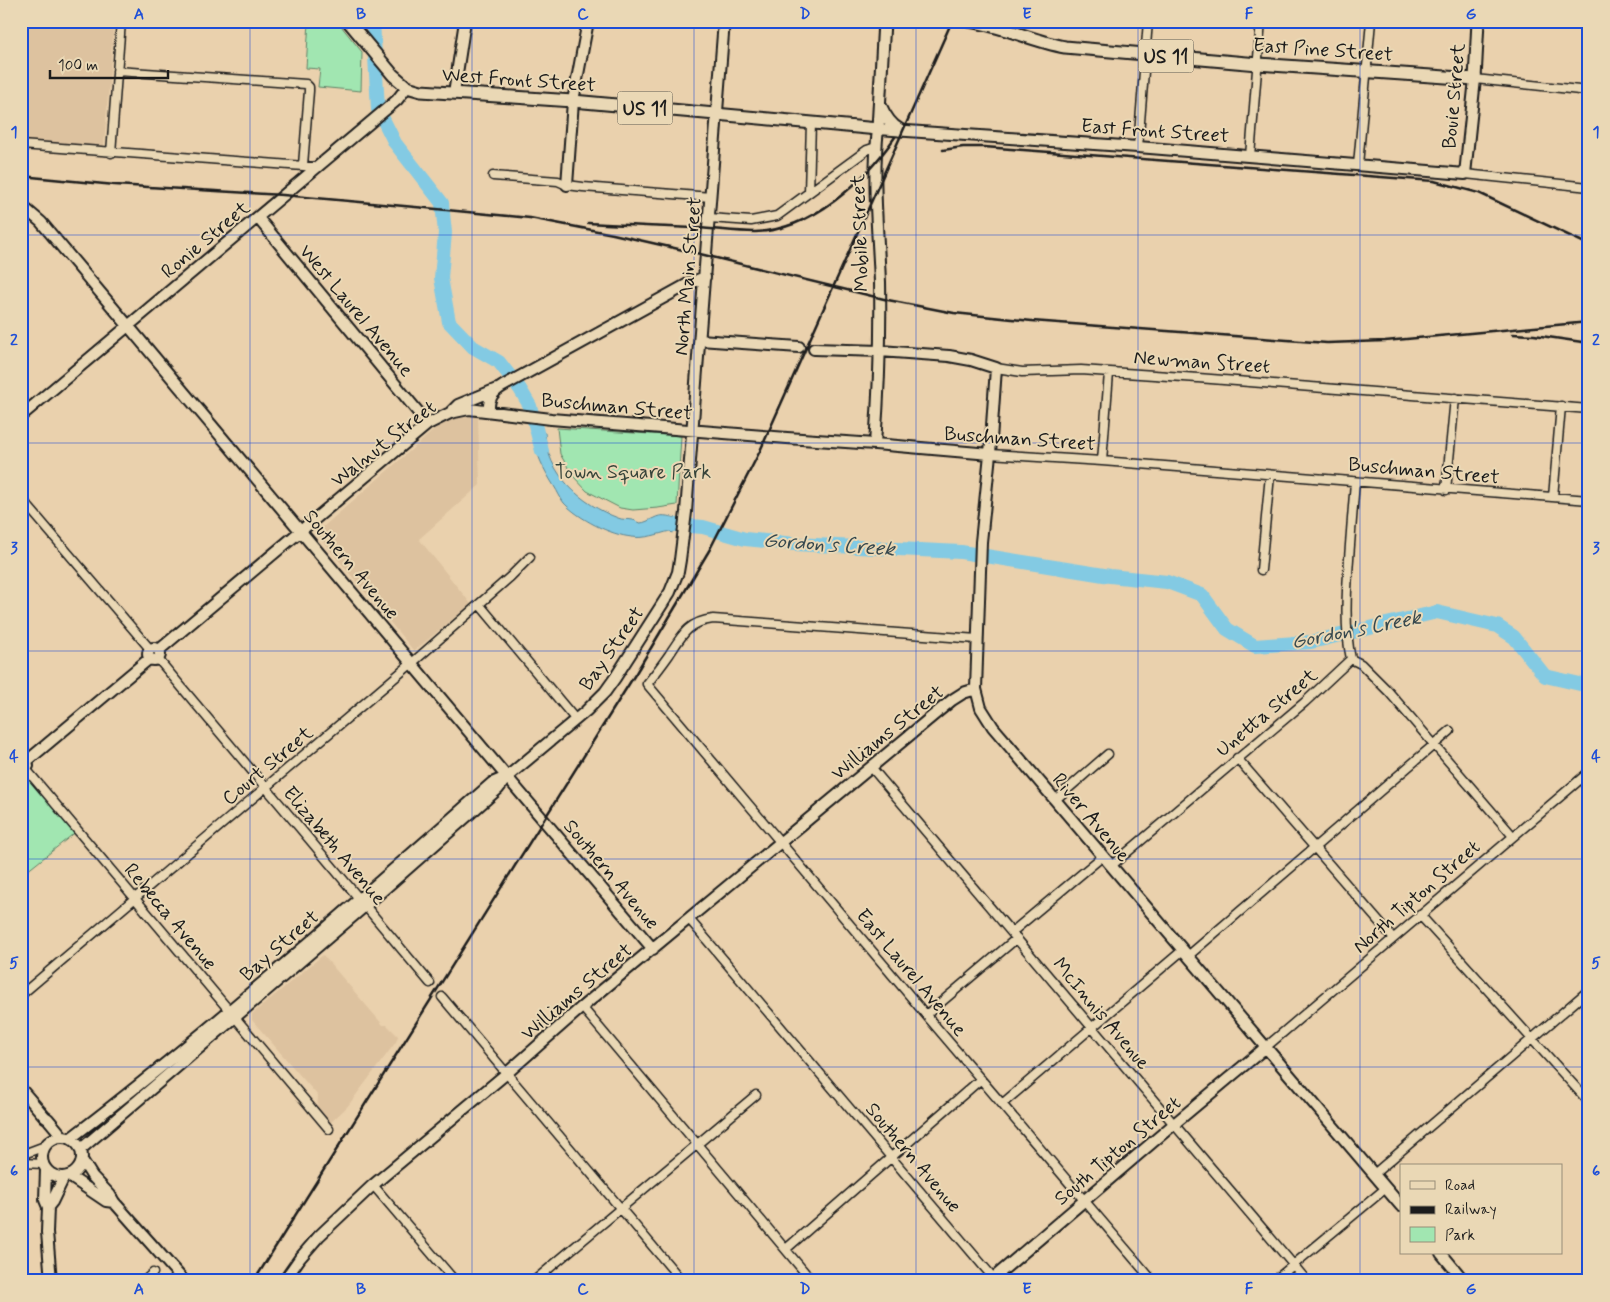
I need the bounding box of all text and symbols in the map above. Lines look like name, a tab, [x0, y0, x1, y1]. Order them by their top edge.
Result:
text: A	[134, 4, 144, 25]
text: B	[356, 4, 366, 25]
text: C	[577, 4, 589, 25]
text: D	[799, 4, 811, 25]
text: E	[1022, 4, 1032, 25]
text: F	[1245, 4, 1254, 25]
text: G	[1466, 4, 1477, 25]
street label: East Pine Street	[1252, 32, 1394, 69]
road number: US 11	[1138, 40, 1194, 72]
street label: Bouie Street	[1436, 42, 1473, 150]
scale bar	[50, 48, 168, 80]
text: 100 m	[58, 56, 98, 76]
street label: West Front Street	[441, 62, 597, 99]
road number: US 11	[618, 92, 672, 125]
street label: East Front Street	[1080, 113, 1230, 150]
text: 1	[10, 122, 18, 143]
text: 1	[1592, 122, 1600, 143]
street label: Mobile Street	[845, 173, 876, 292]
street label: Ronie Street	[156, 195, 256, 285]
street label: North Main Street	[668, 196, 709, 357]
street label: West Laurel Avenue	[292, 239, 419, 383]
text: 2	[10, 330, 18, 351]
text: 2	[1592, 330, 1600, 351]
street label: Newman Street	[1133, 344, 1271, 381]
street label: Buschman Street	[540, 387, 694, 428]
street label: Walnut Street	[326, 394, 442, 494]
street label: Buschman Street	[943, 421, 1097, 458]
street label: Buschman Street	[1347, 451, 1501, 492]
park label: Town Square Park	[555, 459, 711, 486]
street label: Southern Avenue	[297, 504, 405, 626]
water label: Gordon's Creek	[762, 526, 897, 564]
text: 3	[10, 538, 18, 559]
text: 3	[1592, 538, 1600, 559]
street label: Bay Street	[573, 601, 651, 696]
water label: Gordon's Creek	[1289, 603, 1425, 656]
street label: Unetta Street	[1210, 662, 1324, 764]
street label: Williams Street	[826, 679, 950, 787]
street label: Court Street	[217, 720, 319, 812]
text: 4	[9, 746, 19, 767]
text: 4	[1591, 746, 1601, 767]
street label: River Avenue	[1045, 768, 1136, 868]
street label: Elizabeth Avenue	[276, 781, 392, 911]
street label: Southern Avenue	[557, 814, 665, 936]
street label: North Tipton Street	[1348, 834, 1486, 960]
street label: Rebecca Avenue	[117, 858, 223, 976]
street label: East Laurel Avenue	[849, 903, 973, 1043]
street label: Bay Street	[235, 904, 325, 988]
street label: Williams Street	[515, 937, 639, 1047]
street label: McInnis Avenue	[1046, 952, 1156, 1076]
text: 5	[9, 953, 19, 974]
text: 5	[1591, 953, 1601, 974]
street label: South Tipton Street	[1049, 1090, 1187, 1212]
street label: Southern Avenue	[859, 1097, 967, 1219]
text: 6	[10, 1161, 18, 1182]
text: 6	[1592, 1161, 1600, 1182]
legend	[1400, 1164, 1562, 1254]
text: Road	[1445, 1176, 1475, 1196]
text: Railway	[1445, 1200, 1497, 1220]
text: Park	[1445, 1226, 1475, 1246]
text: A	[134, 1279, 144, 1300]
text: B	[356, 1279, 366, 1300]
text: C	[577, 1279, 589, 1300]
text: D	[799, 1279, 811, 1300]
text: E	[1022, 1279, 1032, 1300]
text: F	[1245, 1279, 1254, 1300]
text: G	[1466, 1279, 1477, 1300]

